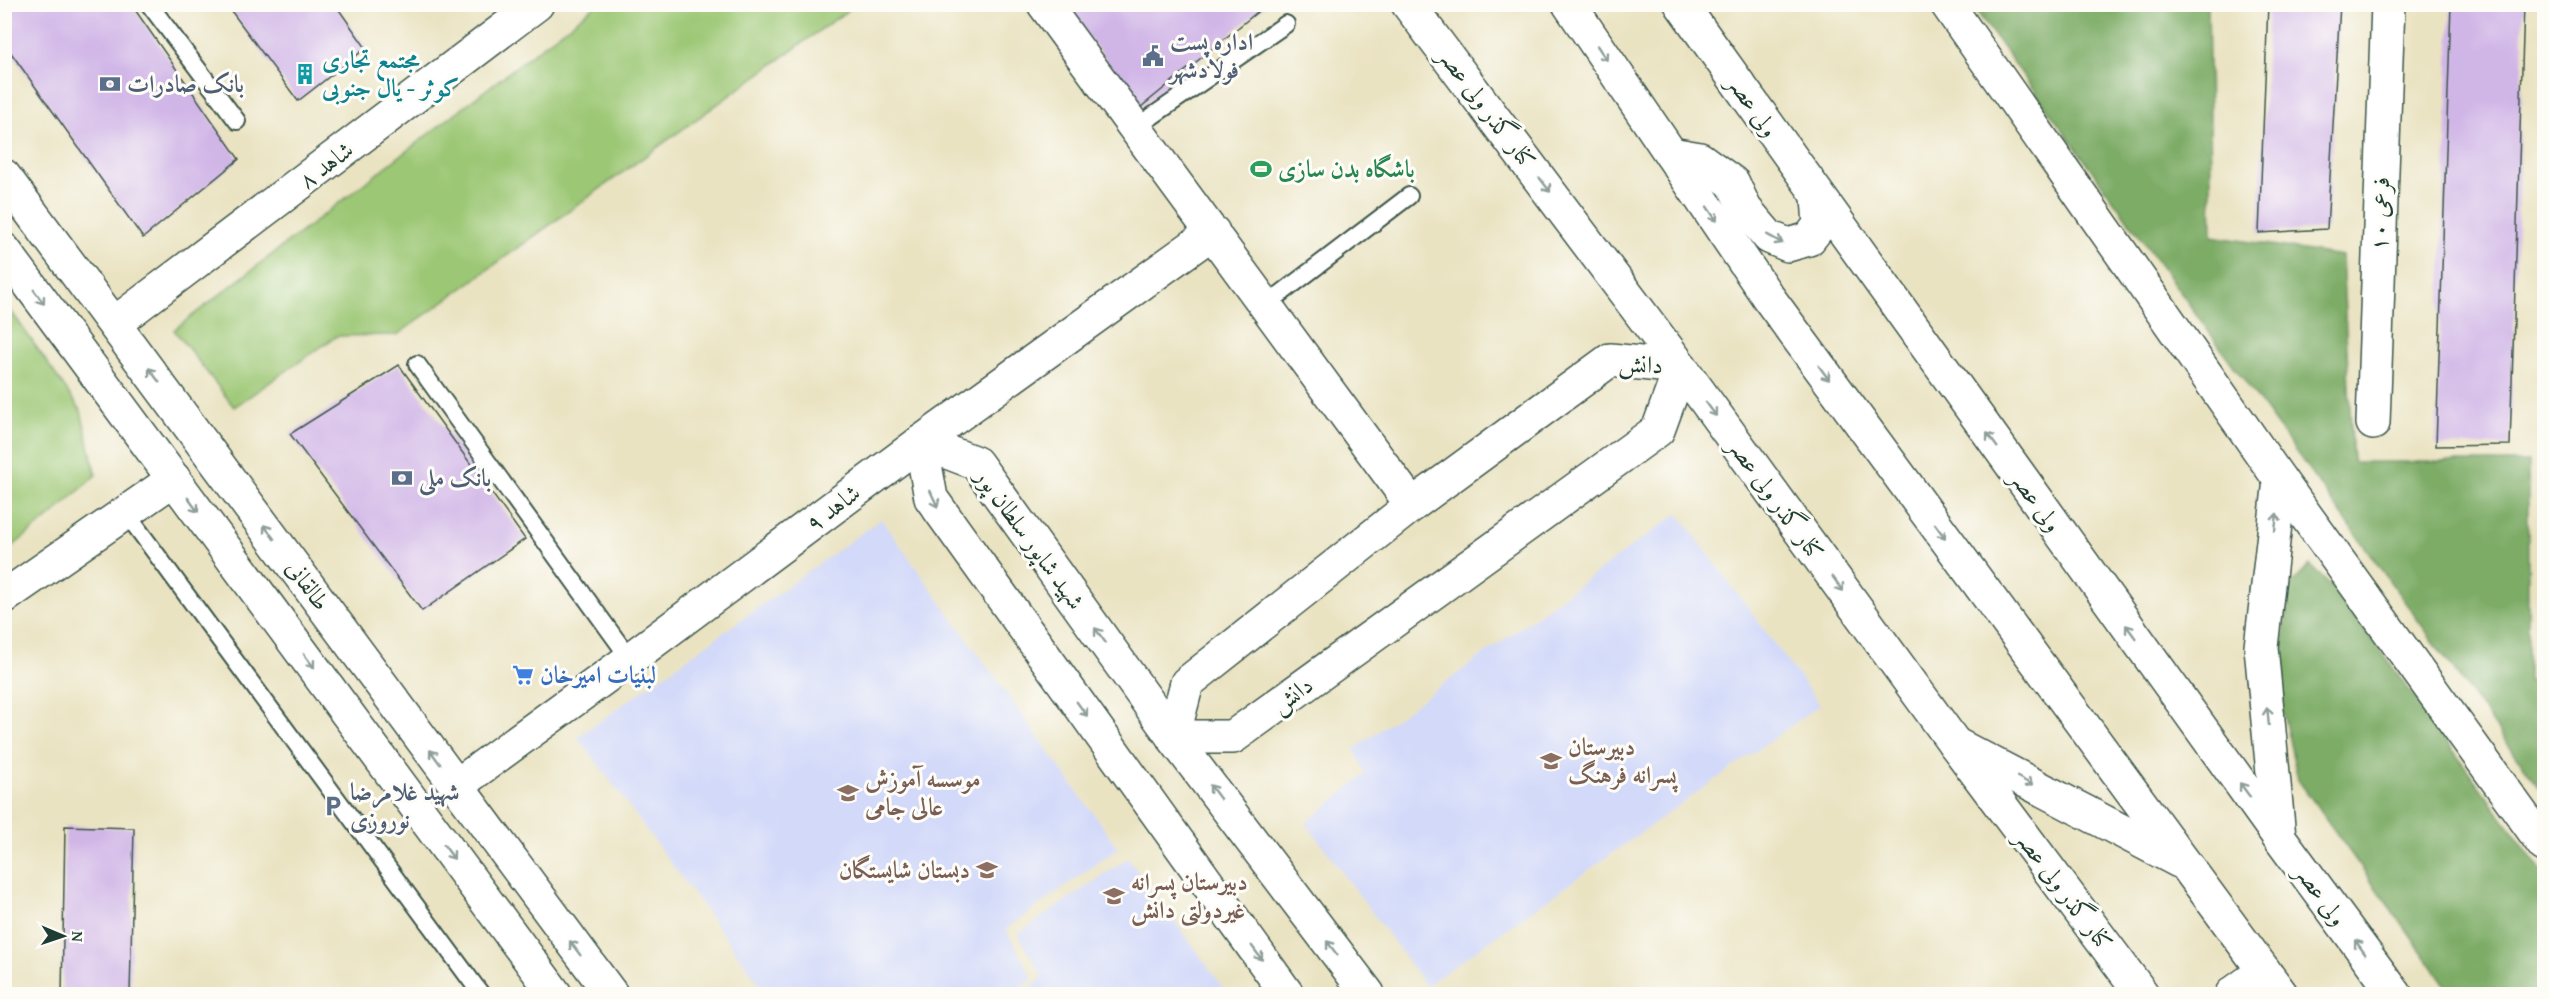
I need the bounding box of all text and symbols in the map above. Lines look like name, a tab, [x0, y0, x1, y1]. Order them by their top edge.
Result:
place label: اداره پست فولادشهر	[1167, 24, 1253, 87]
street label: کنار گذر ولی عصر	[1428, 37, 1545, 176]
place label: مجتمع تجاری کوثر - یال جنوبی	[321, 42, 459, 105]
public building icon: اداره پست فولادشهر	[1141, 44, 1165, 68]
one-way arrow	[1596, 44, 1608, 61]
building icon: مجتمع تجاری کوثر - یال جنوبی	[293, 62, 317, 86]
street label: ولی عصر	[1718, 65, 1788, 144]
place label: بانک صادرات	[127, 66, 244, 101]
bank icon: بانک صادرات	[98, 72, 122, 96]
street label: شاهد ۸	[291, 132, 360, 197]
place label: باشگاه بدن سازی	[1278, 151, 1415, 186]
sports icon: باشگاه بدن سازی	[1249, 157, 1273, 181]
one-way arrow	[1539, 176, 1551, 192]
street label: فرعی ۱۰	[2361, 176, 2398, 252]
one-way arrow	[1706, 206, 1718, 222]
one-way arrow	[1766, 233, 1783, 245]
one-way arrow	[33, 289, 46, 305]
street label: دانش	[1618, 344, 1664, 383]
one-way arrow	[1818, 365, 1831, 381]
one-way arrow	[147, 368, 160, 384]
one-way arrow	[1705, 401, 1717, 417]
street label: کنار گذر ولی عصر	[1718, 428, 1833, 567]
one-way arrow	[1986, 432, 1999, 448]
street label: شهید شاپور سلطان پور	[966, 459, 1094, 617]
place label: بانک ملی	[418, 460, 491, 497]
street label: ولی عصر	[2000, 460, 2071, 539]
bank icon: بانک ملی	[390, 466, 414, 490]
street label: شاهد ۹	[798, 475, 867, 540]
one-way arrow	[928, 490, 940, 508]
one-way arrow	[186, 496, 199, 512]
one-way arrow	[2270, 513, 2281, 533]
one-way arrow	[1934, 522, 1946, 538]
one-way arrow	[263, 525, 276, 541]
street label: طالقانی	[278, 552, 339, 617]
one-way arrow	[1832, 575, 1844, 591]
one-way arrow	[2125, 624, 2137, 640]
one-way arrow	[1094, 627, 1106, 643]
one-way arrow	[302, 653, 315, 669]
place label: لبنیات امیر‌خان	[540, 657, 656, 692]
supermarket icon: لبنیات امیر‌خان	[511, 663, 535, 687]
street label: دانش	[1263, 667, 1320, 722]
one-way arrow	[1076, 701, 1088, 717]
one-way arrow	[2262, 707, 2273, 727]
place label: دبیرستان پسرانه فرهنگ	[1568, 729, 1679, 793]
one-way arrow	[429, 749, 441, 765]
school or university icon: دبیرستان پسرانه فرهنگ	[1539, 749, 1563, 773]
place label: موسسه آموزش عالی جامی	[864, 761, 980, 824]
place label: شهید غلامرضا نوروزی	[350, 774, 460, 837]
one-way arrow	[2016, 776, 2034, 787]
school or university icon: موسسه آموزش عالی جامی	[836, 781, 860, 805]
one-way arrow	[2239, 782, 2251, 799]
one-way arrow	[1209, 784, 1222, 800]
parking icon: شهید غلامرضا نوروزی	[321, 794, 345, 818]
street label: کنار گذر ولی عصر	[2005, 819, 2122, 958]
one-way arrow	[443, 843, 456, 859]
place label: دبستان شایستگان	[839, 852, 970, 887]
street label: ولی عصر	[2285, 854, 2356, 933]
school or university icon: دبستان شایستگان	[975, 858, 999, 882]
place label: دبیرستان پسرانه غیردولتی دانش	[1131, 864, 1248, 927]
school or university icon: دبیرستان پسرانه غیردولتی دانش	[1102, 884, 1126, 908]
north arrow	[33, 906, 93, 966]
text: N	[66, 931, 90, 943]
one-way arrow	[569, 940, 582, 956]
one-way arrow	[1326, 940, 1339, 956]
one-way arrow	[2354, 940, 2366, 956]
one-way arrow	[1251, 944, 1263, 960]

